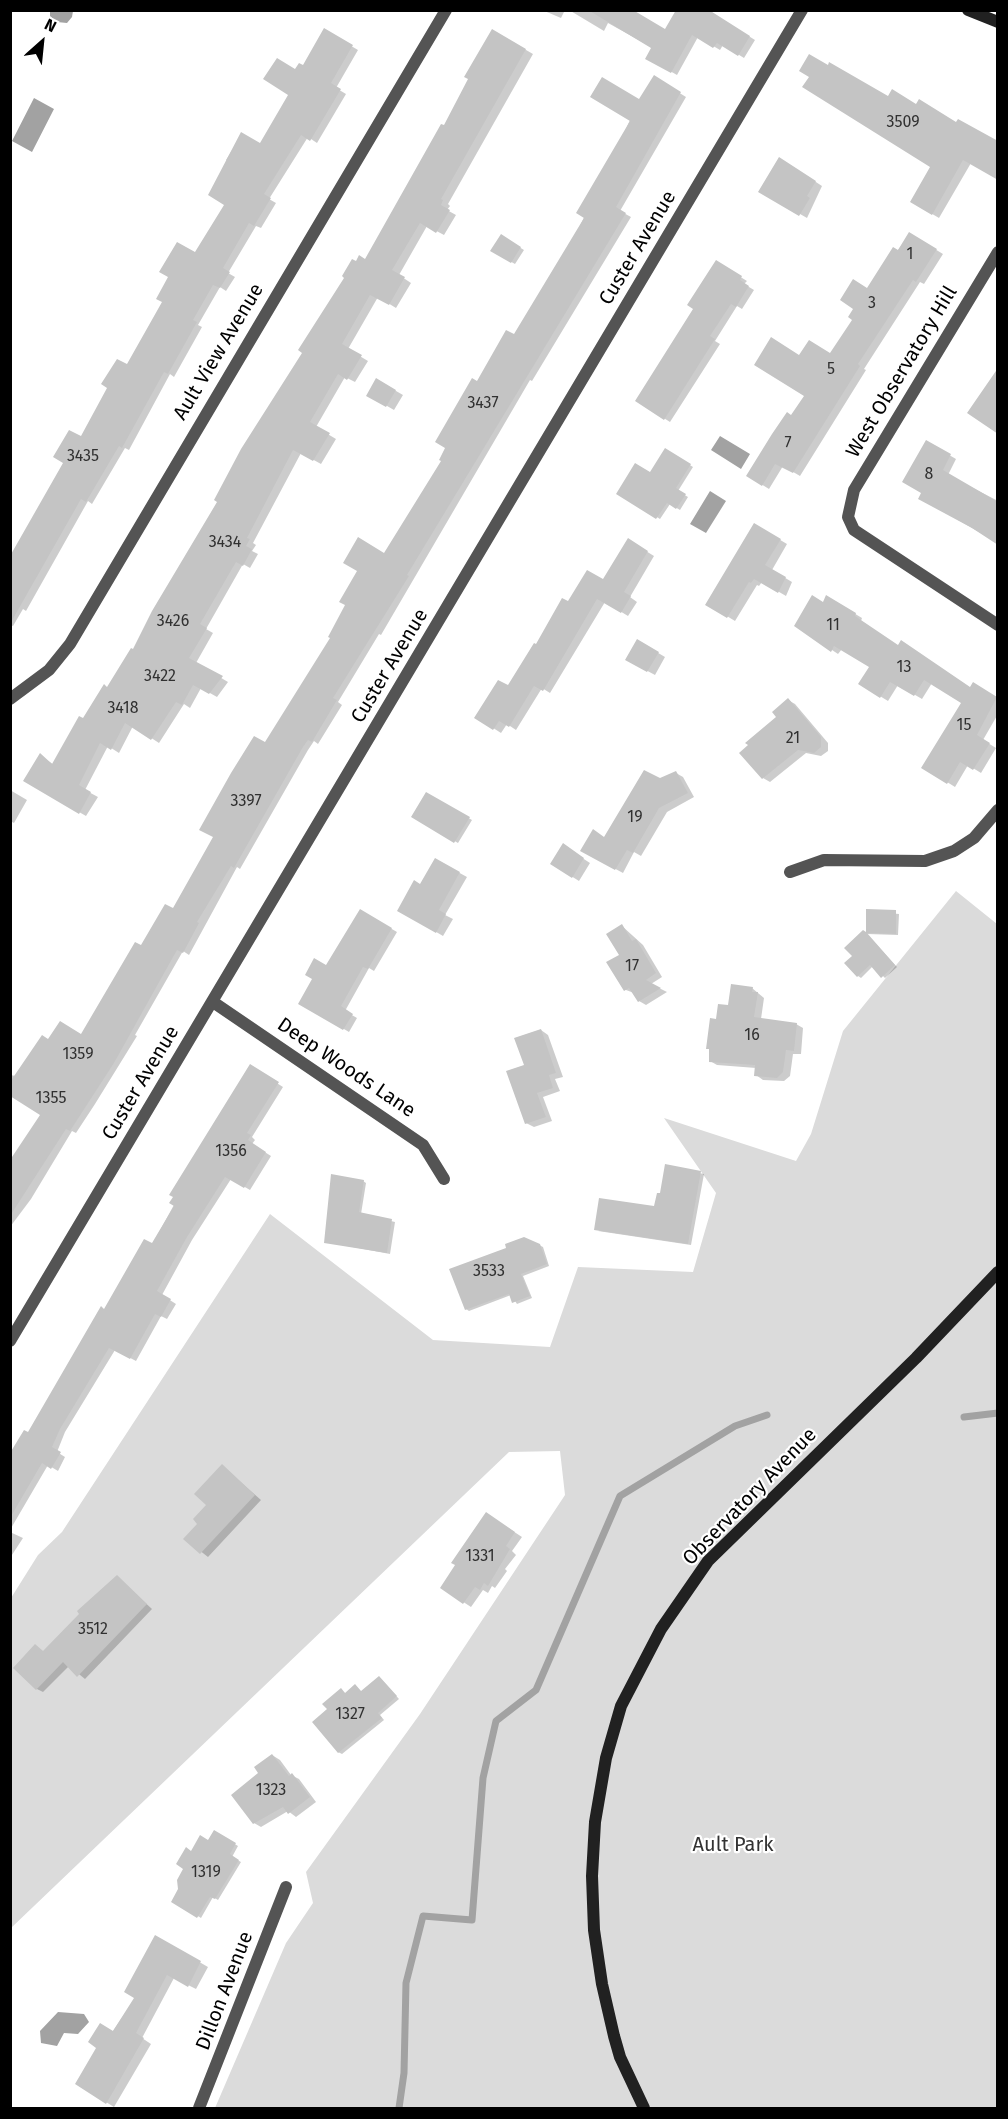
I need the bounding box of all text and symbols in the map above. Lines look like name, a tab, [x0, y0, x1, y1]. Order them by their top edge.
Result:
north arrow	[12, 12, 72, 72]
text: N	[41, 15, 59, 36]
house number: 3509	[886, 113, 920, 133]
street label: Custer Avenue	[594, 187, 682, 309]
house number: 1	[907, 245, 913, 265]
street label: Ault View Avenue	[169, 279, 269, 425]
street label: West Observatory Hill	[841, 282, 963, 462]
house number: 3	[868, 294, 876, 314]
house number: 5	[827, 360, 835, 380]
house number: 3437	[467, 394, 499, 414]
house number: 7	[784, 434, 792, 454]
house number: 3435	[67, 447, 99, 467]
house number: 8	[925, 465, 933, 485]
house number: 3434	[209, 533, 241, 553]
street label: Custer Avenue	[346, 605, 434, 727]
house number: 3426	[157, 612, 189, 632]
house number: 11	[826, 616, 840, 636]
house number: 13	[897, 658, 911, 678]
house number: 3422	[144, 667, 176, 687]
house number: 3418	[107, 699, 139, 719]
house number: 15	[957, 716, 971, 736]
house number: 21	[786, 729, 800, 749]
house number: 3397	[230, 792, 262, 812]
house number: 19	[627, 808, 643, 828]
house number: 17	[625, 957, 639, 977]
street label: Deep Woods Lane	[272, 1013, 420, 1123]
street label: Custer Avenue	[97, 1022, 185, 1144]
house number: 16	[744, 1026, 760, 1046]
house number: 1359	[62, 1045, 94, 1065]
house number: 1355	[36, 1089, 66, 1109]
house number: 1356	[215, 1142, 247, 1162]
house number: 3533	[473, 1262, 505, 1282]
street label: Observatory Avenue	[678, 1423, 822, 1571]
house number: 1331	[465, 1547, 495, 1567]
house number: 3512	[78, 1620, 108, 1640]
house number: 1327	[335, 1705, 365, 1725]
house number: 1323	[256, 1781, 286, 1801]
park label: Ault Park	[693, 1833, 773, 1857]
house number: 1319	[191, 1863, 221, 1883]
street label: Dillon Avenue	[191, 1928, 259, 2054]

